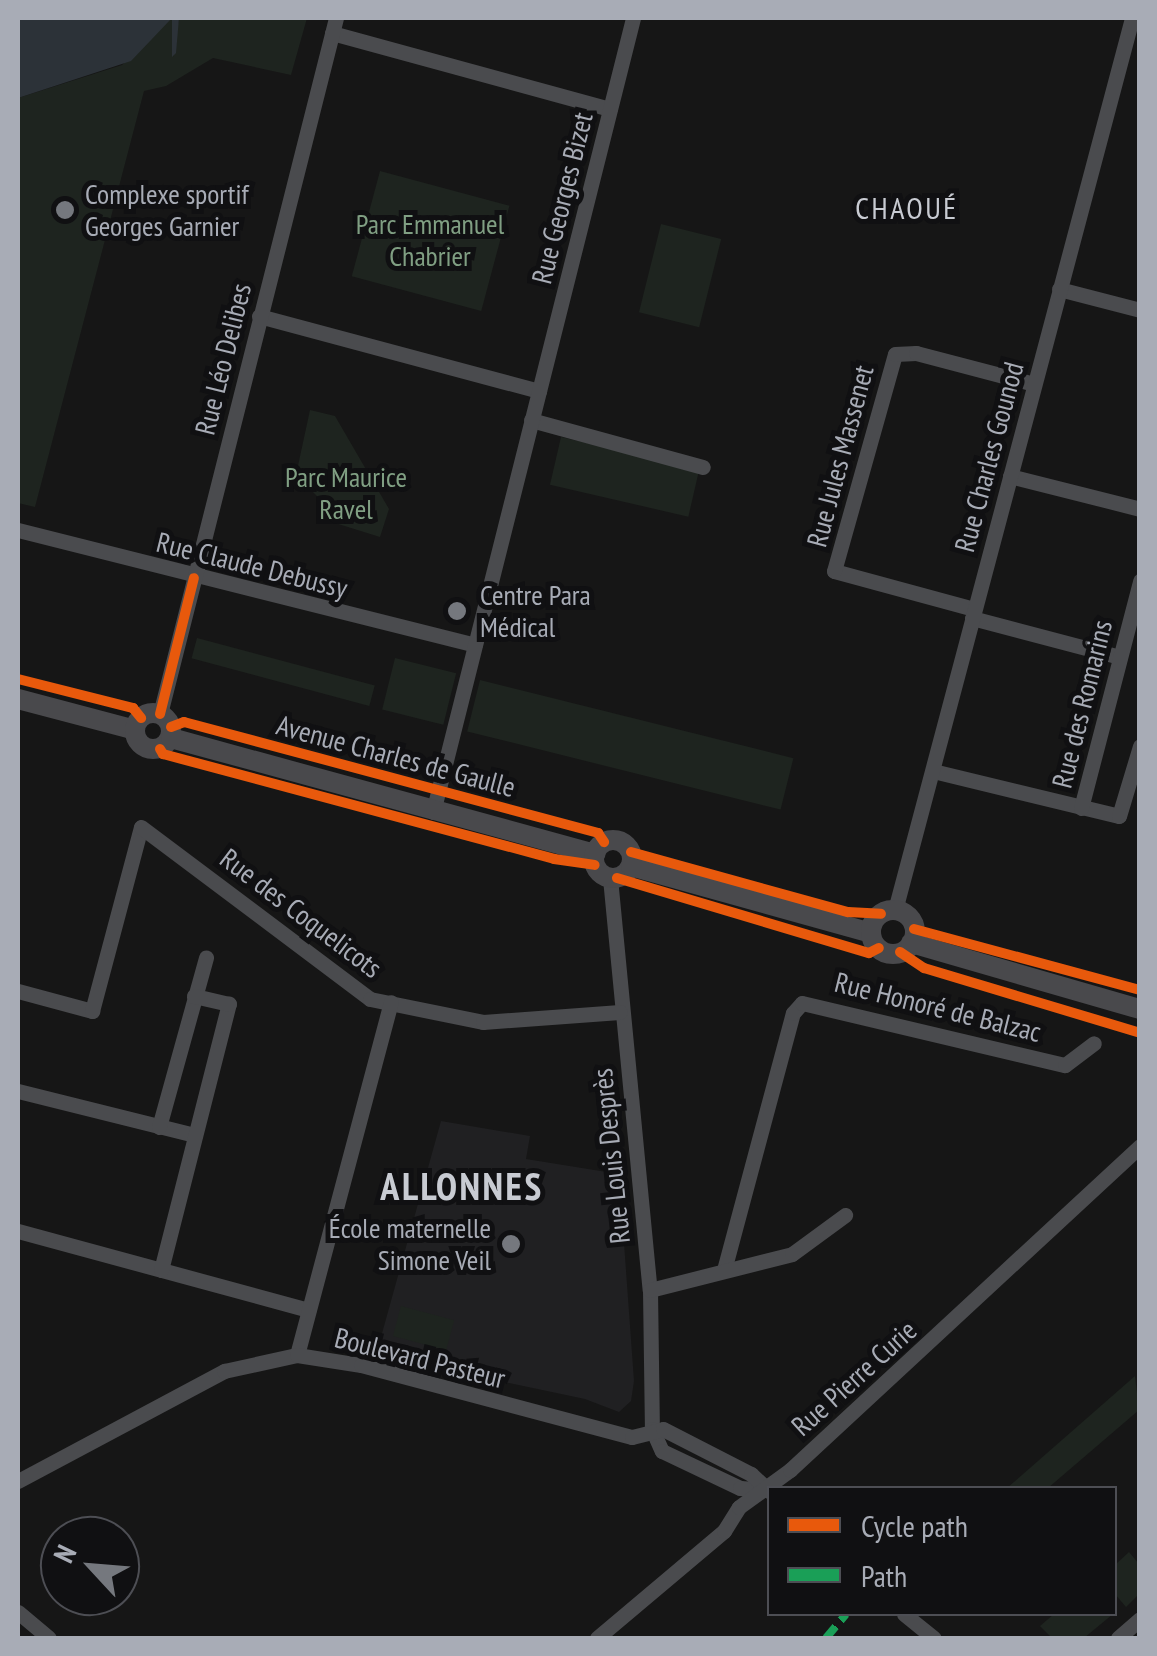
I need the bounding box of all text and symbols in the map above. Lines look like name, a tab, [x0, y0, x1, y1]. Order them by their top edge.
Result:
street label: Rue Georges Bizet	[524, 109, 600, 287]
place label: Complexe sportif Georges Garnier	[85, 177, 249, 243]
district label: CHAOUÉ	[855, 190, 959, 226]
marker: Complexe sportif Georges Garnier	[54, 199, 76, 221]
park label: Parc Emmanuel Chabrier	[356, 207, 504, 273]
street label: Rue Léo Delibes	[188, 280, 258, 438]
street label: Rue Charles Gounod	[948, 358, 1030, 556]
street label: Rue Jules Massenet	[800, 362, 880, 550]
park label: Parc Maurice Ravel	[285, 460, 407, 526]
street label: Rue Claude Debussy	[153, 525, 351, 605]
place label: Centre Para Médical	[480, 578, 591, 644]
marker: Centre Para Médical	[444, 598, 470, 624]
street label: Rue des Romarins	[1045, 617, 1119, 791]
street label: Avenue Charles de Gaulle	[273, 708, 519, 804]
street label: Rue des Coquelicots	[214, 841, 388, 985]
street label: Rue Honoré de Balzac	[831, 965, 1045, 1049]
street label: Rue Louis Desprès	[585, 1067, 637, 1245]
district label: ALLONNES	[380, 1163, 544, 1209]
place label: École maternelle Simone Veil	[329, 1211, 491, 1277]
marker: École maternelle Simone Veil	[500, 1233, 522, 1255]
street label: Rue Pierre Curie	[785, 1313, 923, 1443]
street label: Boulevard Pasteur	[331, 1321, 509, 1395]
legend	[767, 1486, 1117, 1616]
text: Cycle path	[861, 1506, 968, 1545]
north arrow	[40, 1516, 140, 1616]
text: N	[44, 1539, 84, 1568]
text: Path	[861, 1556, 907, 1595]

